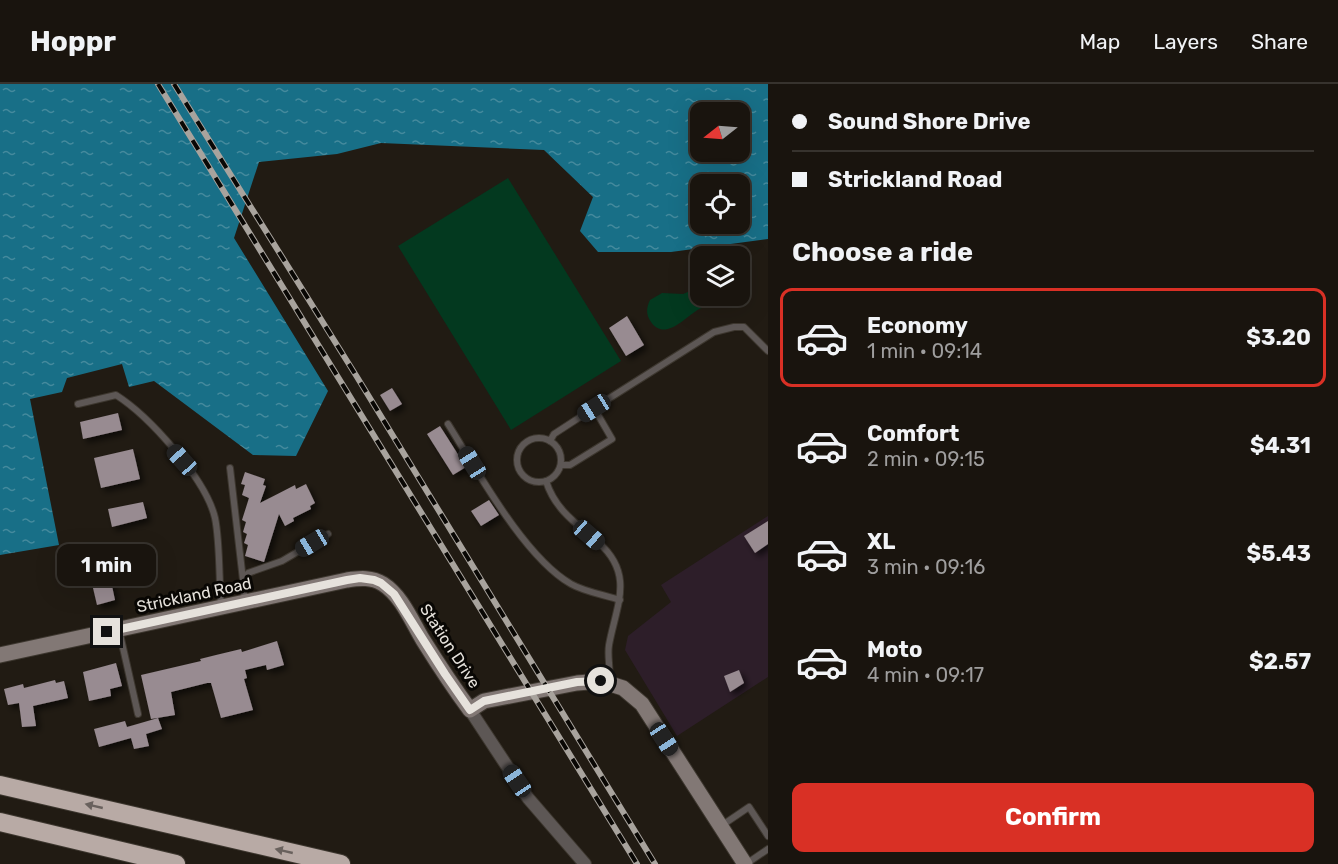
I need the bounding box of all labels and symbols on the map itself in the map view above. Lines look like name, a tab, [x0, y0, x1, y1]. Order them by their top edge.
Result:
north arrow	[690, 102, 750, 162]
car	[574, 391, 614, 425]
car	[163, 441, 201, 479]
car	[455, 443, 489, 483]
car	[570, 516, 608, 554]
car	[292, 526, 332, 560]
callout: 1 min	[57, 545, 156, 587]
street label: Strickland Road	[135, 574, 253, 616]
street label: Station Drive	[416, 600, 484, 692]
route end	[93, 618, 120, 645]
route start	[587, 667, 614, 694]
car	[647, 719, 681, 759]
car	[499, 761, 535, 801]
one-way arrow	[85, 801, 103, 811]
one-way arrow	[274, 845, 293, 855]

